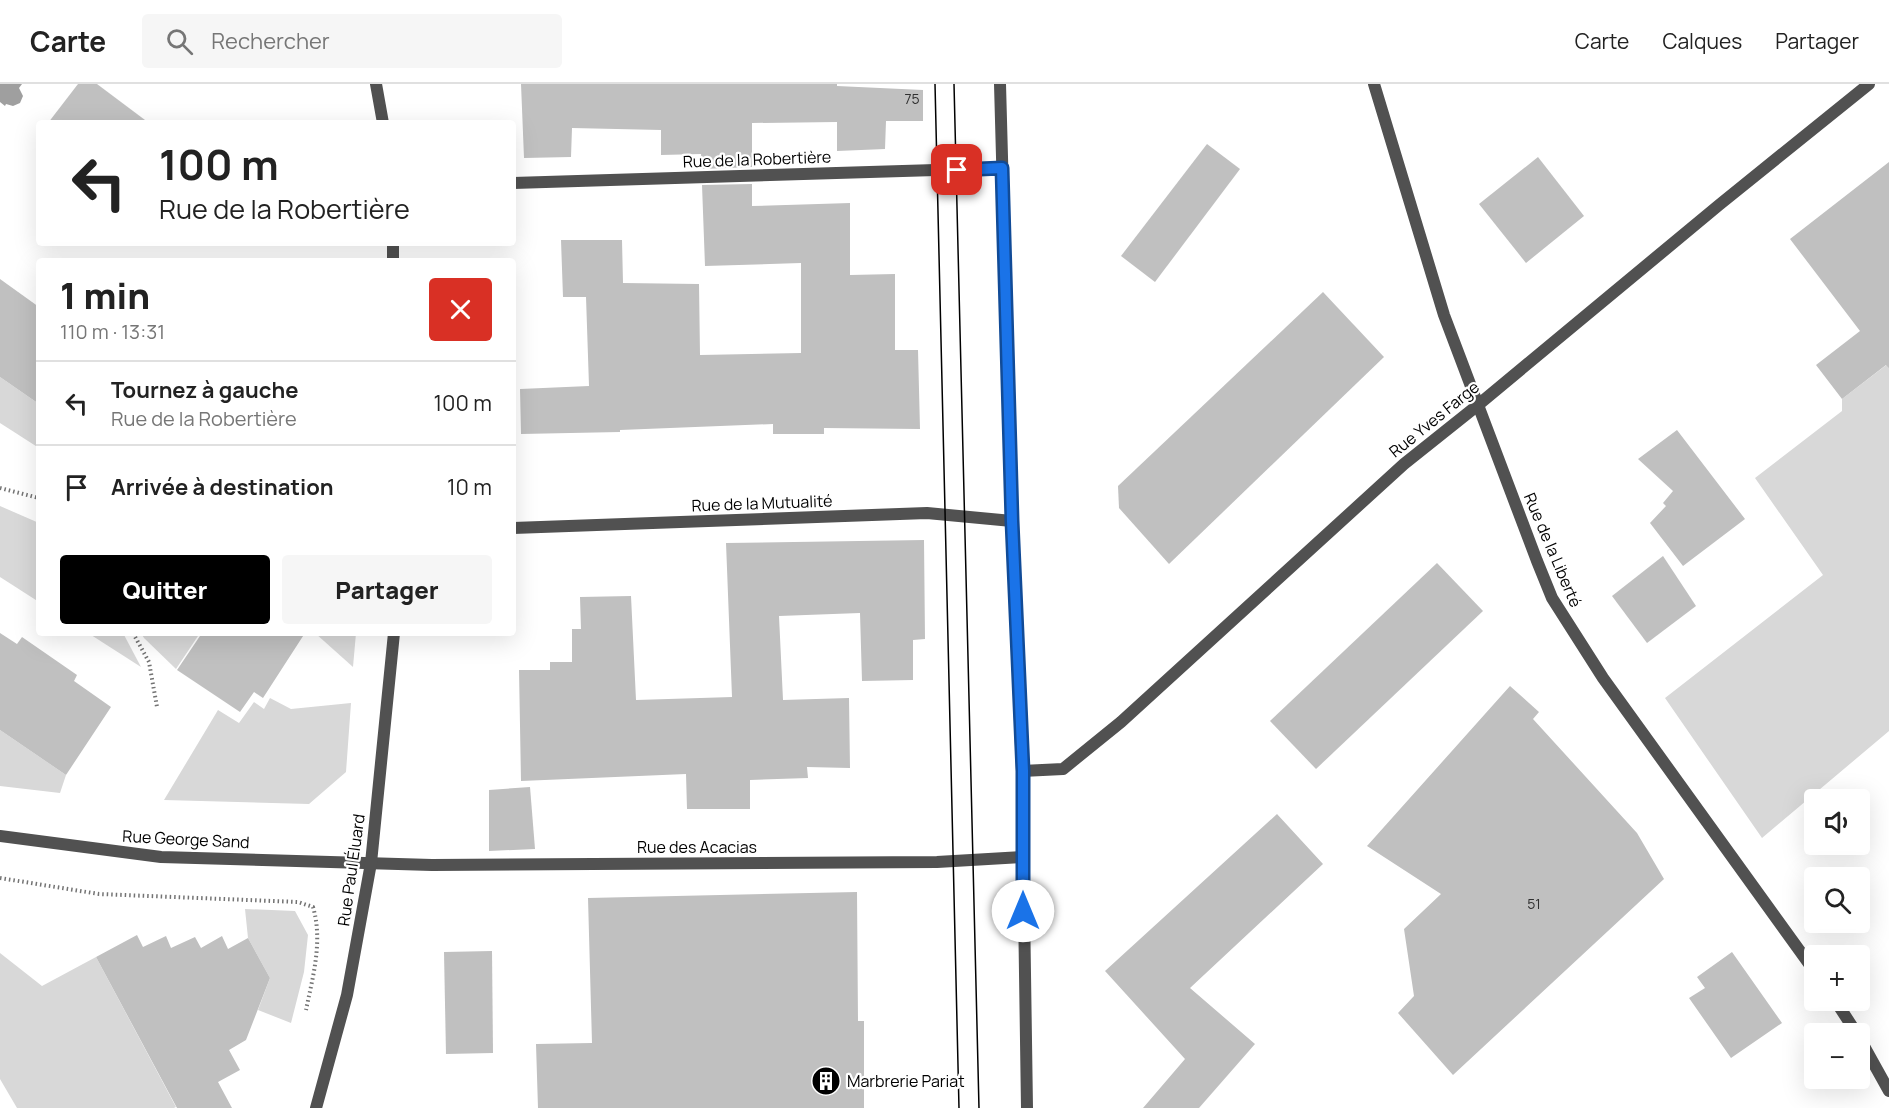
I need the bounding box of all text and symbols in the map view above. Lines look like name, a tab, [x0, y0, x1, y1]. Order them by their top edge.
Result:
search box	[142, 14, 562, 68]
text: Carte	[30, 22, 106, 60]
icon: search	[163, 25, 196, 58]
text: Rechercher	[211, 26, 330, 56]
text: Carte	[1575, 27, 1629, 55]
text: Calques	[1662, 27, 1742, 55]
text: Partager	[1775, 27, 1859, 55]
house number: 75	[904, 89, 920, 108]
text: 100 m	[159, 135, 279, 193]
icon: left	[60, 144, 138, 222]
pin	[931, 144, 982, 195]
street label: Rue de la Robertière	[682, 145, 832, 173]
icon: arrive	[940, 153, 973, 186]
text: Rue de la Robertière	[159, 190, 410, 227]
text: 1 min	[60, 271, 150, 320]
button: close	[429, 278, 492, 341]
text: 110 m · 13:31	[60, 318, 165, 345]
text: Tournez à gauche	[111, 375, 298, 405]
street label: Rue Yves Farge	[1384, 376, 1484, 462]
icon: left	[60, 387, 93, 420]
text: 100 m	[434, 388, 492, 418]
text: Rue de la Robertière	[111, 405, 297, 432]
icon: arrive	[60, 471, 93, 504]
text: Arrivée à destination	[111, 472, 334, 502]
text: 10 m	[447, 472, 492, 502]
street label: Rue de la Liberté	[1519, 489, 1587, 611]
street label: Rue de la Mutualité	[691, 490, 833, 516]
button: Quitter	[60, 555, 270, 624]
button: Partager	[282, 555, 492, 624]
map controls	[1804, 789, 1870, 1089]
button: sound	[1804, 789, 1870, 855]
street label: Rue Paul Éluard	[332, 812, 370, 928]
street label: Rue George Sand	[122, 825, 250, 853]
street label: Rue des Acacias	[637, 836, 757, 858]
button: search	[1804, 867, 1870, 933]
position arrow	[991, 879, 1055, 943]
house number: 51	[1527, 894, 1541, 913]
button: +	[1804, 945, 1870, 1011]
button: −	[1804, 1023, 1870, 1089]
building icon: Marbrerie Pariat	[810, 1065, 842, 1097]
place label: Marbrerie Pariat	[847, 1070, 965, 1092]

